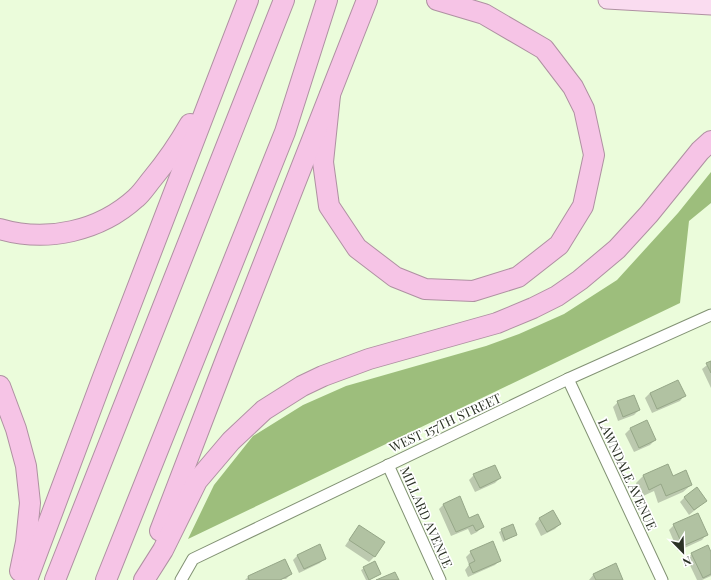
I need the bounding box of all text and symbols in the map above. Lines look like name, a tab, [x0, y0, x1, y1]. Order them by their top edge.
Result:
street label: WEST 157TH STREET	[385, 389, 504, 456]
street label: LAWNDALE AVENUE	[595, 416, 661, 533]
street label: MILLARD AVENUE	[397, 464, 457, 570]
north arrow	[663, 532, 703, 572]
text: N	[680, 553, 694, 570]

